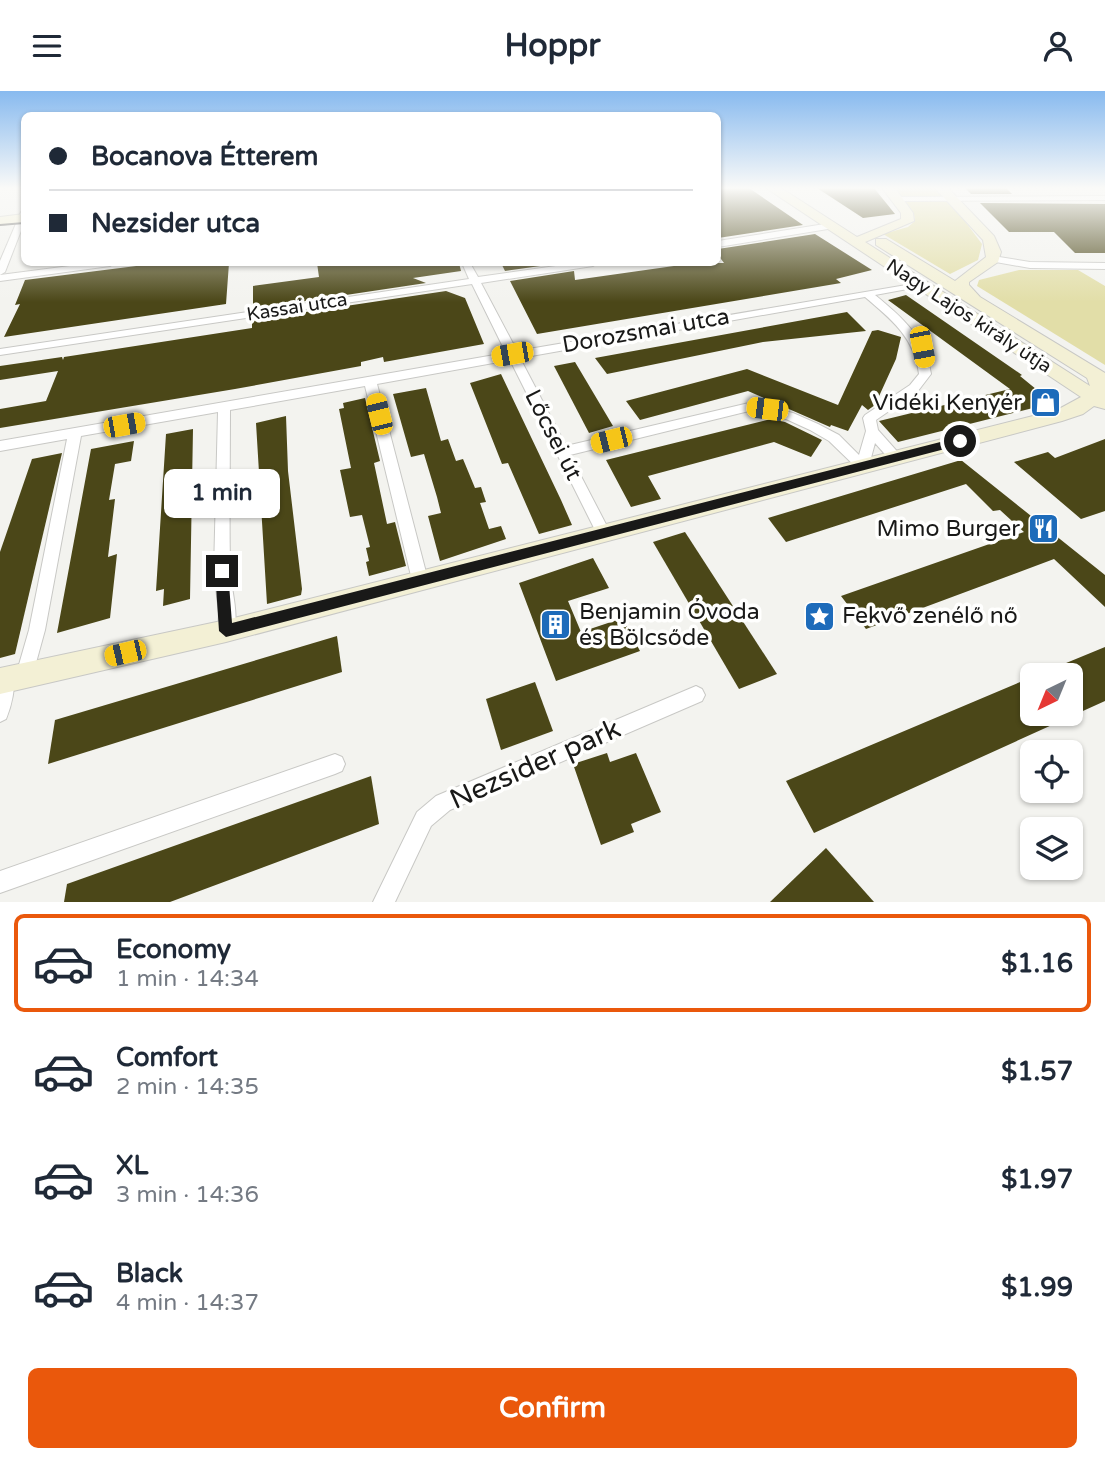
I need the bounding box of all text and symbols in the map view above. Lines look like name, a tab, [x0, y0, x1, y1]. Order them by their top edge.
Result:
icon: menu	[28, 27, 66, 65]
text: Hoppr	[505, 27, 600, 65]
icon: person	[1039, 27, 1077, 65]
text: Bocanova Étterem	[91, 141, 318, 172]
text: Nezsider utca	[91, 208, 260, 239]
street label: Nagy Lajos király útja	[882, 254, 1056, 378]
street label: Kassai utca	[245, 288, 349, 326]
street label: Dorozsmai utca	[560, 303, 732, 359]
car	[908, 324, 937, 370]
car	[490, 340, 535, 368]
street label: Lőcsei út	[518, 385, 588, 485]
shop icon: Vidéki Kenyér	[1028, 386, 1062, 420]
place label: Vidéki Kenyér	[873, 389, 1022, 417]
car	[364, 391, 395, 437]
car	[745, 396, 790, 422]
car	[102, 411, 147, 439]
car	[589, 425, 634, 455]
route start	[944, 425, 976, 457]
callout: 1 min	[164, 469, 280, 519]
text: 1 min	[191, 479, 253, 507]
restaurant icon: Mimo Burger	[1026, 512, 1060, 546]
place label: Mimo Burger	[877, 515, 1020, 543]
route end	[206, 555, 238, 587]
place label: Benjamin Óvoda és Bölcsőde	[579, 598, 760, 652]
place icon: Fekvő zenélő nő	[802, 599, 836, 633]
place label: Fekvő zenélő nő	[842, 602, 1018, 630]
building icon: Benjamin Óvoda és Bölcsőde	[539, 608, 573, 642]
car	[103, 638, 148, 668]
north arrow	[1020, 663, 1083, 726]
map controls	[1020, 663, 1083, 880]
street label: Nezsider park	[444, 711, 626, 817]
button: locate	[1020, 740, 1083, 803]
button: layers	[1020, 817, 1083, 880]
icon: car	[32, 932, 95, 995]
text: Economy	[116, 934, 231, 965]
text: $1.16	[1001, 948, 1073, 979]
text: 1 min · 14:34	[116, 965, 259, 993]
icon: car	[32, 1040, 95, 1103]
text: Comfort	[116, 1042, 218, 1073]
text: $1.57	[1001, 1056, 1073, 1087]
text: 2 min · 14:35	[116, 1073, 259, 1101]
icon: car	[32, 1148, 95, 1211]
text: XL	[116, 1150, 148, 1181]
text: $1.97	[1001, 1164, 1073, 1195]
text: 3 min · 14:36	[116, 1181, 259, 1209]
icon: car	[32, 1256, 95, 1319]
text: Black	[116, 1258, 183, 1289]
text: $1.99	[1001, 1272, 1073, 1303]
text: 4 min · 14:37	[116, 1289, 259, 1317]
button: Confirm	[28, 1368, 1077, 1448]

